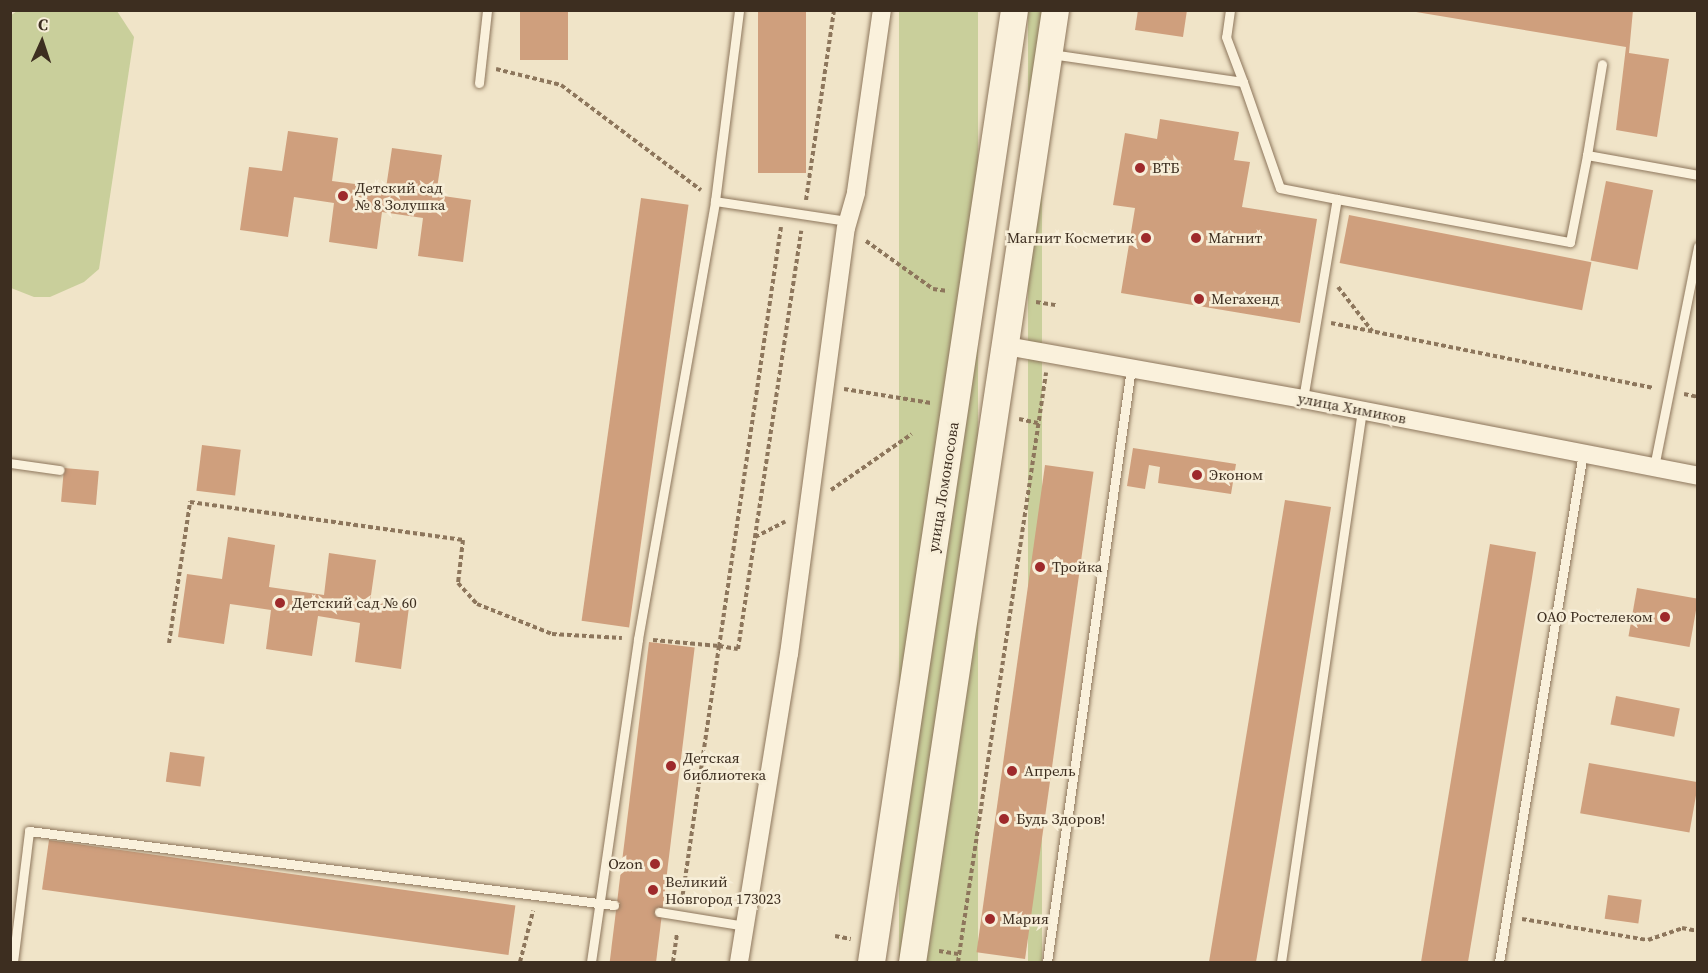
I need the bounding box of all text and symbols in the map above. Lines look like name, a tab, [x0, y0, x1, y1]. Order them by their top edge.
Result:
north arrow	[12, 12, 72, 72]
text: С	[37, 13, 48, 35]
place label: ВТБ	[1152, 159, 1179, 177]
marker: ВТБ	[1133, 161, 1147, 175]
place label: Детский сад № 8 Золушка	[355, 178, 445, 213]
marker: Детский сад № 8 Золушка	[336, 189, 350, 203]
place label: Магнит Косметик	[1007, 229, 1134, 247]
place label: Магнит	[1208, 229, 1262, 247]
marker: Магнит Косметик	[1139, 231, 1153, 245]
marker: Магнит	[1189, 231, 1203, 245]
place label: Мегахенд	[1211, 290, 1279, 308]
marker: Мегахенд	[1192, 292, 1206, 306]
street label: улица Химиков	[1296, 389, 1408, 427]
street label: улица Ломоносова	[924, 421, 962, 553]
place label: Эконом	[1209, 466, 1263, 484]
marker: Эконом	[1190, 468, 1204, 482]
place label: Тройка	[1052, 558, 1102, 576]
marker: Тройка	[1033, 560, 1047, 574]
place label: Детский сад № 60	[292, 594, 417, 612]
marker: Детский сад № 60	[273, 596, 287, 610]
place label: ОАО Ростелеком	[1537, 608, 1653, 626]
marker: ОАО Ростелеком	[1658, 610, 1672, 624]
place label: Детская библиотека	[683, 748, 766, 783]
marker: Детская библиотека	[664, 759, 678, 773]
place label: Апрель	[1024, 762, 1076, 780]
marker: Апрель	[1005, 764, 1019, 778]
place label: Будь Здоров!	[1016, 810, 1105, 828]
marker: Будь Здоров!	[997, 812, 1011, 826]
place label: Ozon	[608, 855, 643, 873]
marker: Ozon	[648, 857, 662, 871]
place label: Великий Новгород 173023	[665, 872, 781, 907]
marker: Великий Новгород 173023	[646, 883, 660, 897]
place label: Мария	[1002, 910, 1049, 928]
marker: Мария	[983, 912, 997, 926]

